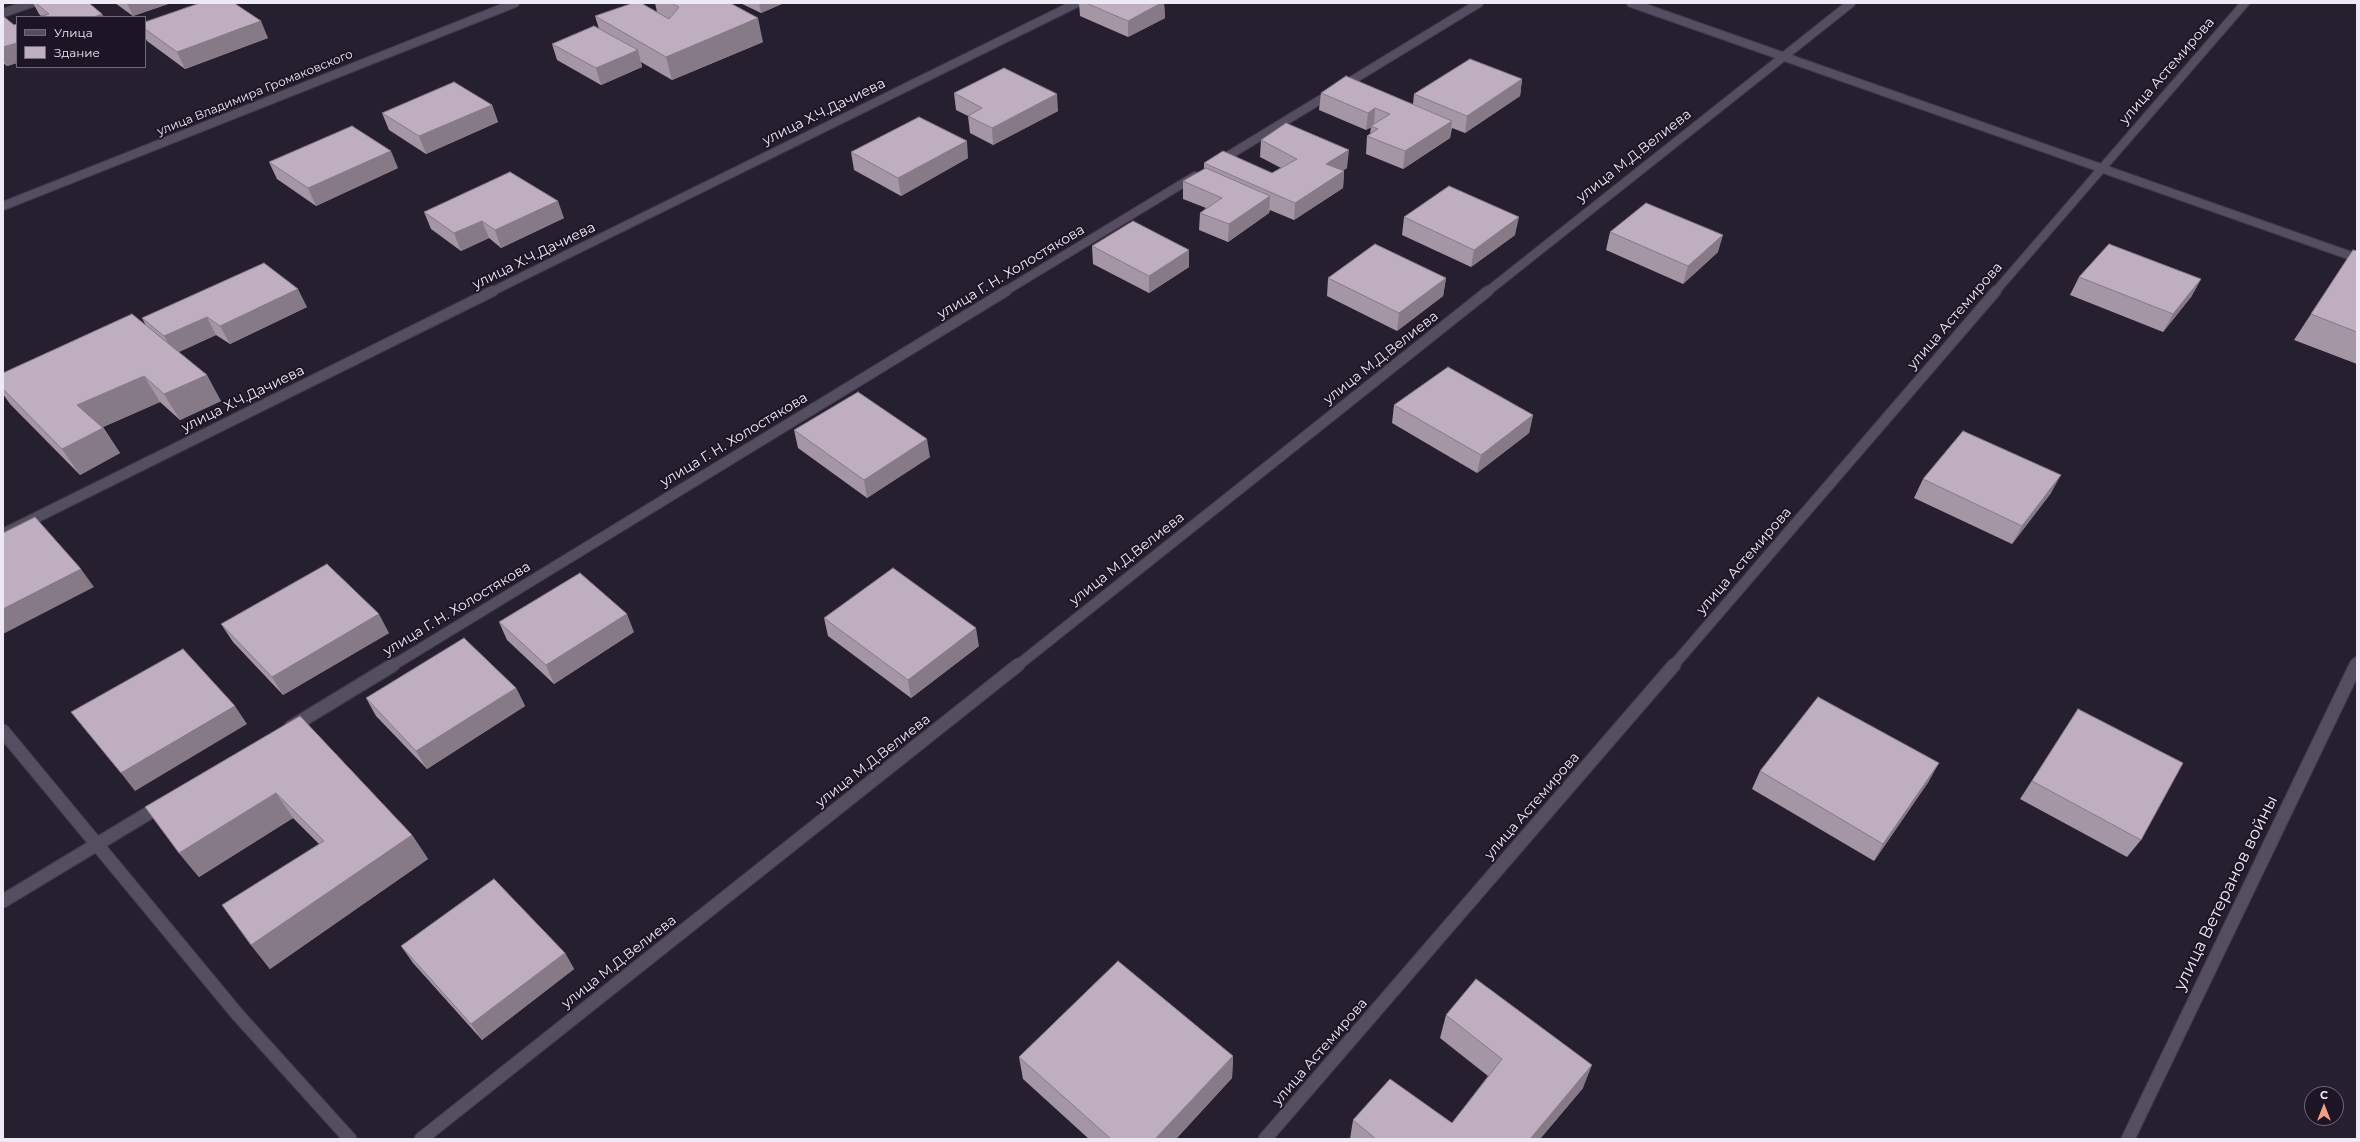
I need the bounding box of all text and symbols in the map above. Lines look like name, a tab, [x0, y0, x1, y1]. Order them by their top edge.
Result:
street label: улица Астемирова	[2116, 14, 2218, 128]
legend	[16, 16, 146, 68]
text: Улица	[54, 25, 93, 40]
text: Здание	[54, 45, 100, 60]
street label: улица Владимира Громаковского	[155, 47, 355, 139]
street label: улица Х.Ч.Дачиева	[760, 75, 888, 149]
street label: улица М.Д.Велиева	[1573, 106, 1695, 206]
street label: улица Х.Ч.Дачиева	[470, 219, 598, 293]
street label: улица Г. Н. Холостякова	[934, 221, 1088, 323]
street label: улица Астемирова	[1904, 259, 2006, 373]
street label: улица М.Д.Велиева	[1320, 308, 1442, 408]
street label: улица Х.Ч.Дачиева	[179, 362, 307, 436]
street label: улица Г. Н. Холостякова	[657, 389, 811, 491]
street label: улица Астемирова	[1693, 504, 1795, 618]
street label: улица М.Д.Велиева	[1066, 509, 1188, 609]
street label: улица Г. Н. Холостякова	[380, 558, 534, 660]
street label: улица М.Д.Велиева	[812, 711, 934, 811]
street label: улица Астемирова	[1481, 749, 1583, 863]
street label: улица Ветеранов войны	[2170, 792, 2282, 994]
street label: улица М.Д.Велиева	[558, 912, 680, 1012]
street label: улица Астемирова	[1269, 995, 1371, 1109]
north arrow	[2304, 1086, 2344, 1126]
text: С	[2320, 1088, 2328, 1102]

